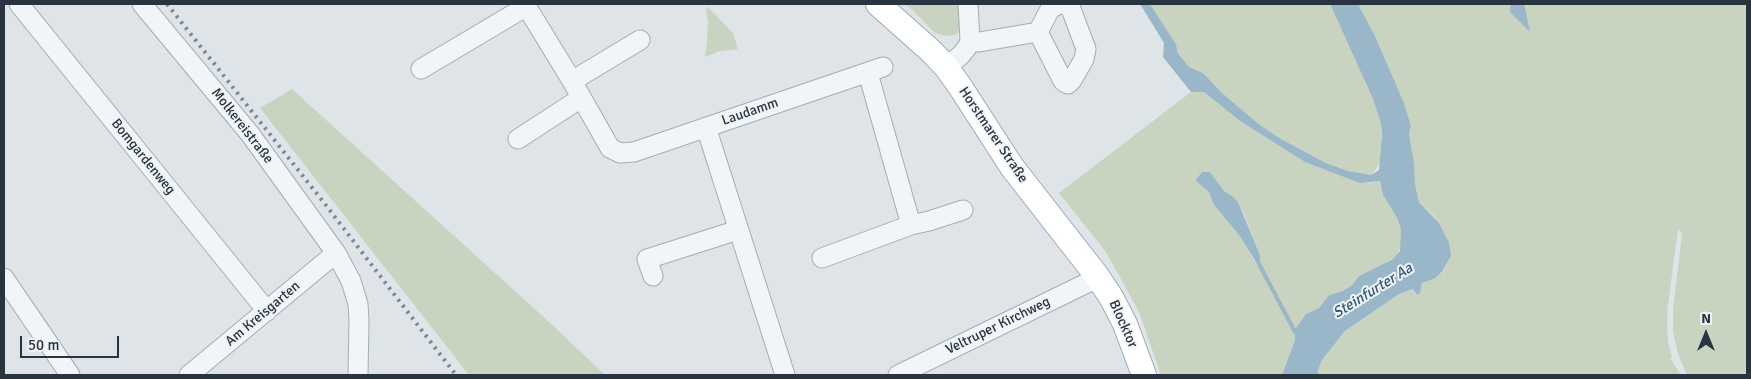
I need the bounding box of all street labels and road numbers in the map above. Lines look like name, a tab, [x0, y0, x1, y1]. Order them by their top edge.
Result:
street label: Horstmarer Straße	[955, 84, 1031, 186]
street label: Molkereistraße	[207, 85, 277, 167]
street label: Laudamm	[719, 94, 781, 130]
street label: Bomgardenweg	[107, 116, 179, 198]
street label: Am Kreisgarten	[222, 278, 304, 350]
street label: Veltruper Kirchweg	[943, 293, 1053, 359]
street label: Blocktor	[1105, 297, 1141, 351]

